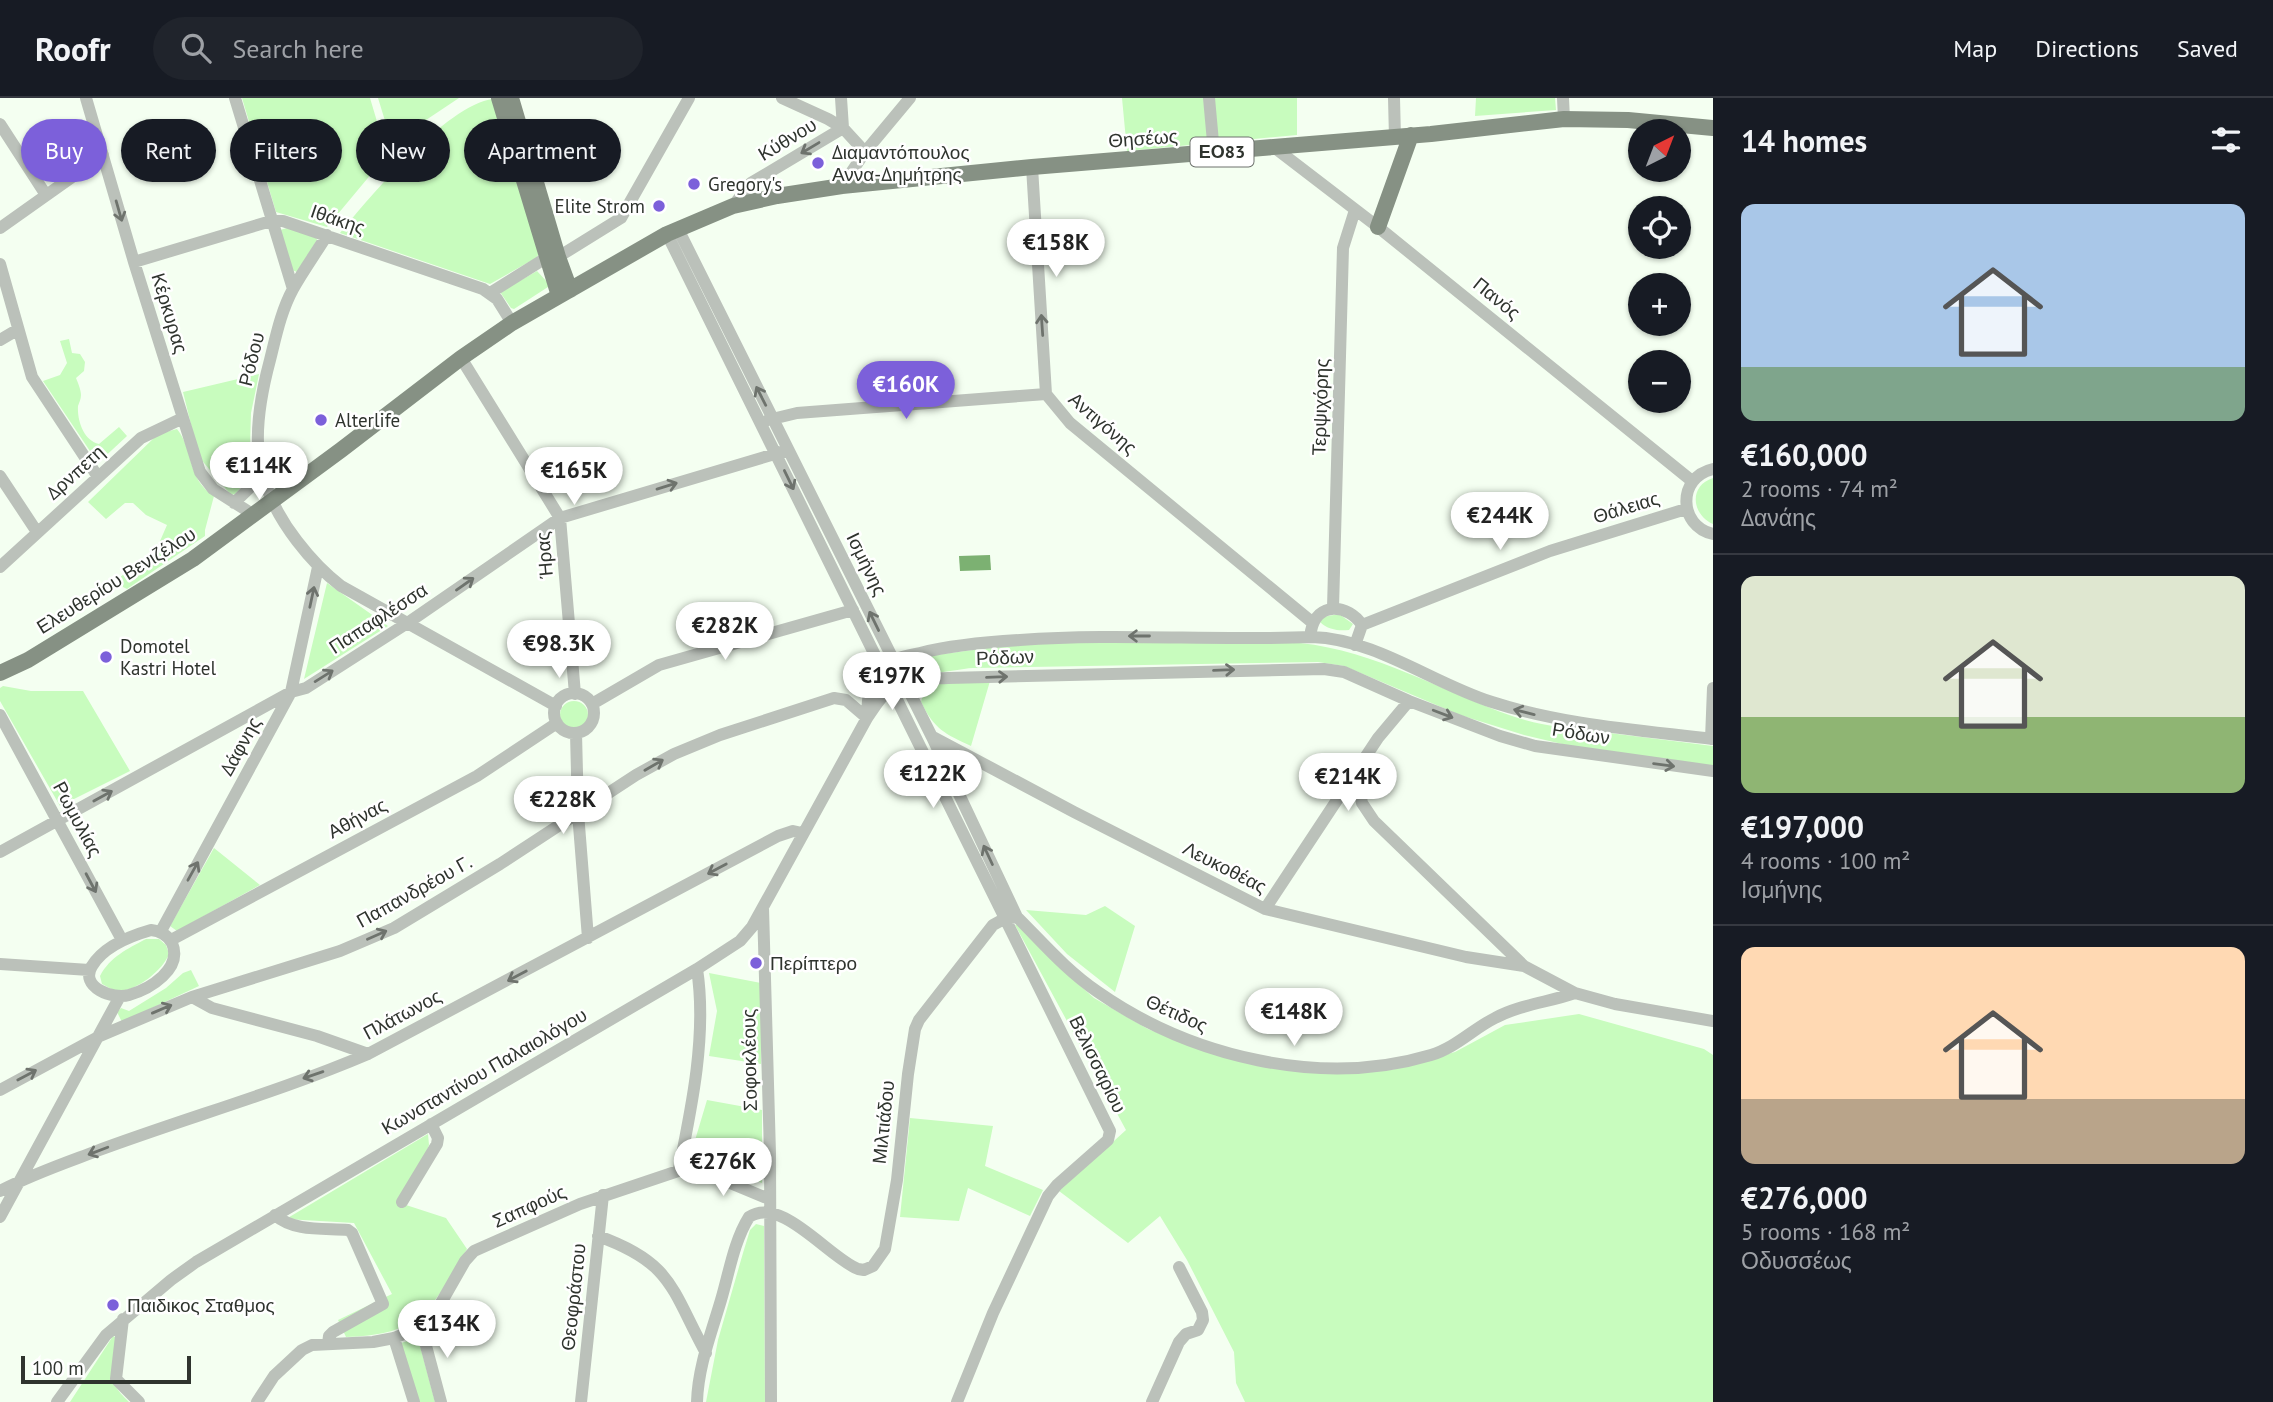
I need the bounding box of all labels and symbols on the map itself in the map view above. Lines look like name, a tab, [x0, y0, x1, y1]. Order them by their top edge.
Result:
street label: Κύθνου	[753, 112, 821, 166]
north arrow	[1628, 119, 1690, 182]
street label: Θησέως	[1107, 124, 1179, 152]
road number: ΕΟ83	[1190, 138, 1254, 166]
place label: Διαμαντόπουλος Αννα-Δημήτρης	[832, 140, 970, 186]
one-way arrow	[801, 141, 821, 155]
marker: Διαμαντόπουλος Αννα-Δημήτρης	[810, 155, 826, 171]
place label: Gregory's	[708, 172, 782, 196]
marker: Gregory's	[686, 176, 702, 192]
place label: Elite Strom	[555, 194, 645, 218]
marker: Elite Strom	[651, 198, 667, 214]
one-way arrow	[113, 199, 126, 221]
street label: Ιθάκης	[308, 199, 368, 239]
pin: €158K	[1007, 220, 1105, 279]
street label: Κέρκυρας	[146, 270, 194, 356]
street label: Πανός	[1468, 272, 1526, 324]
one-way arrow	[1035, 315, 1048, 337]
street label: Ρόδου	[233, 330, 269, 388]
street label: Τερψιχόρης	[1306, 358, 1334, 456]
pin: €160K	[857, 362, 955, 421]
one-way arrow	[754, 386, 768, 407]
street label: Αντιγόνης	[1064, 387, 1142, 459]
place label: Alterlife	[335, 408, 400, 432]
marker: Alterlife	[313, 412, 329, 428]
street label: Δρνπετη	[41, 440, 109, 504]
pin: €114K	[210, 442, 308, 502]
pin: €165K	[525, 448, 623, 507]
one-way arrow	[782, 469, 796, 490]
one-way arrow	[656, 478, 678, 491]
street label: Θάλειας	[1590, 486, 1662, 528]
pin: €244K	[1451, 492, 1549, 552]
street label: Ελευθερίου Βενιζέλου	[32, 521, 200, 639]
street label: Ισμήνης	[841, 528, 893, 600]
street label: Ήρας	[530, 531, 558, 580]
street label: Παπαφλέσσα	[324, 577, 432, 659]
one-way arrow	[455, 577, 474, 591]
one-way arrow	[305, 586, 319, 609]
pin: €282K	[676, 602, 774, 662]
one-way arrow	[866, 611, 880, 632]
pin: €98.3K	[502, 620, 616, 680]
one-way arrow	[1128, 630, 1151, 643]
place label: Domotel Kastri Hotel	[120, 634, 216, 680]
street label: Ρόδων	[976, 644, 1034, 670]
marker: Domotel Kastri Hotel	[98, 649, 114, 665]
pin: €197K	[843, 652, 941, 712]
one-way arrow	[1213, 663, 1236, 676]
one-way arrow	[314, 669, 333, 684]
one-way arrow	[985, 670, 1008, 683]
one-way arrow	[1513, 705, 1536, 718]
one-way arrow	[1432, 709, 1453, 722]
street label: Δάφνης	[214, 712, 266, 780]
street label: Ρόδων	[1550, 717, 1612, 749]
pin: €122K	[884, 750, 982, 810]
pin: €214K	[1299, 754, 1397, 813]
one-way arrow	[644, 758, 664, 772]
one-way arrow	[1652, 758, 1675, 771]
pin: €228K	[514, 776, 612, 836]
street label: Ρωμυλίας	[48, 777, 108, 861]
one-way arrow	[92, 789, 113, 802]
street label: Αθήνας	[323, 793, 391, 843]
street label: Λευκοθέας	[1179, 836, 1271, 898]
one-way arrow	[981, 845, 994, 866]
street label: Παπανδρέου Γ.	[352, 849, 476, 933]
one-way arrow	[187, 861, 201, 882]
one-way arrow	[708, 862, 728, 876]
one-way arrow	[85, 872, 98, 893]
one-way arrow	[366, 928, 387, 941]
place label: Περίπτερο	[770, 951, 857, 975]
marker: Περίπτερο	[748, 955, 764, 971]
one-way arrow	[507, 969, 527, 983]
street label: Πλάτωνος	[359, 983, 445, 1045]
pin: €148K	[1245, 988, 1343, 1048]
street label: Θέτιδος	[1142, 989, 1212, 1037]
one-way arrow	[151, 1002, 173, 1015]
street label: Κωνσταντίνου Παλαιολόγου	[377, 1002, 591, 1140]
street label: Σοφοκλέους	[736, 1008, 762, 1112]
street label: Βελισσαρίου	[1064, 1011, 1132, 1117]
one-way arrow	[16, 1068, 37, 1081]
one-way arrow	[302, 1070, 324, 1083]
street label: Μιλτιάδου	[867, 1079, 899, 1165]
pin: €276K	[674, 1138, 772, 1198]
one-way arrow	[87, 1146, 109, 1158]
street label: Σαπφούς	[489, 1179, 569, 1233]
street label: Θεοφράστου	[555, 1242, 591, 1352]
place label: Παιδικος Σταθμος	[127, 1293, 275, 1317]
marker: Παιδικος Σταθμος	[105, 1297, 121, 1313]
pin: €134K	[398, 1300, 496, 1360]
scale bar	[21, 1353, 191, 1385]

